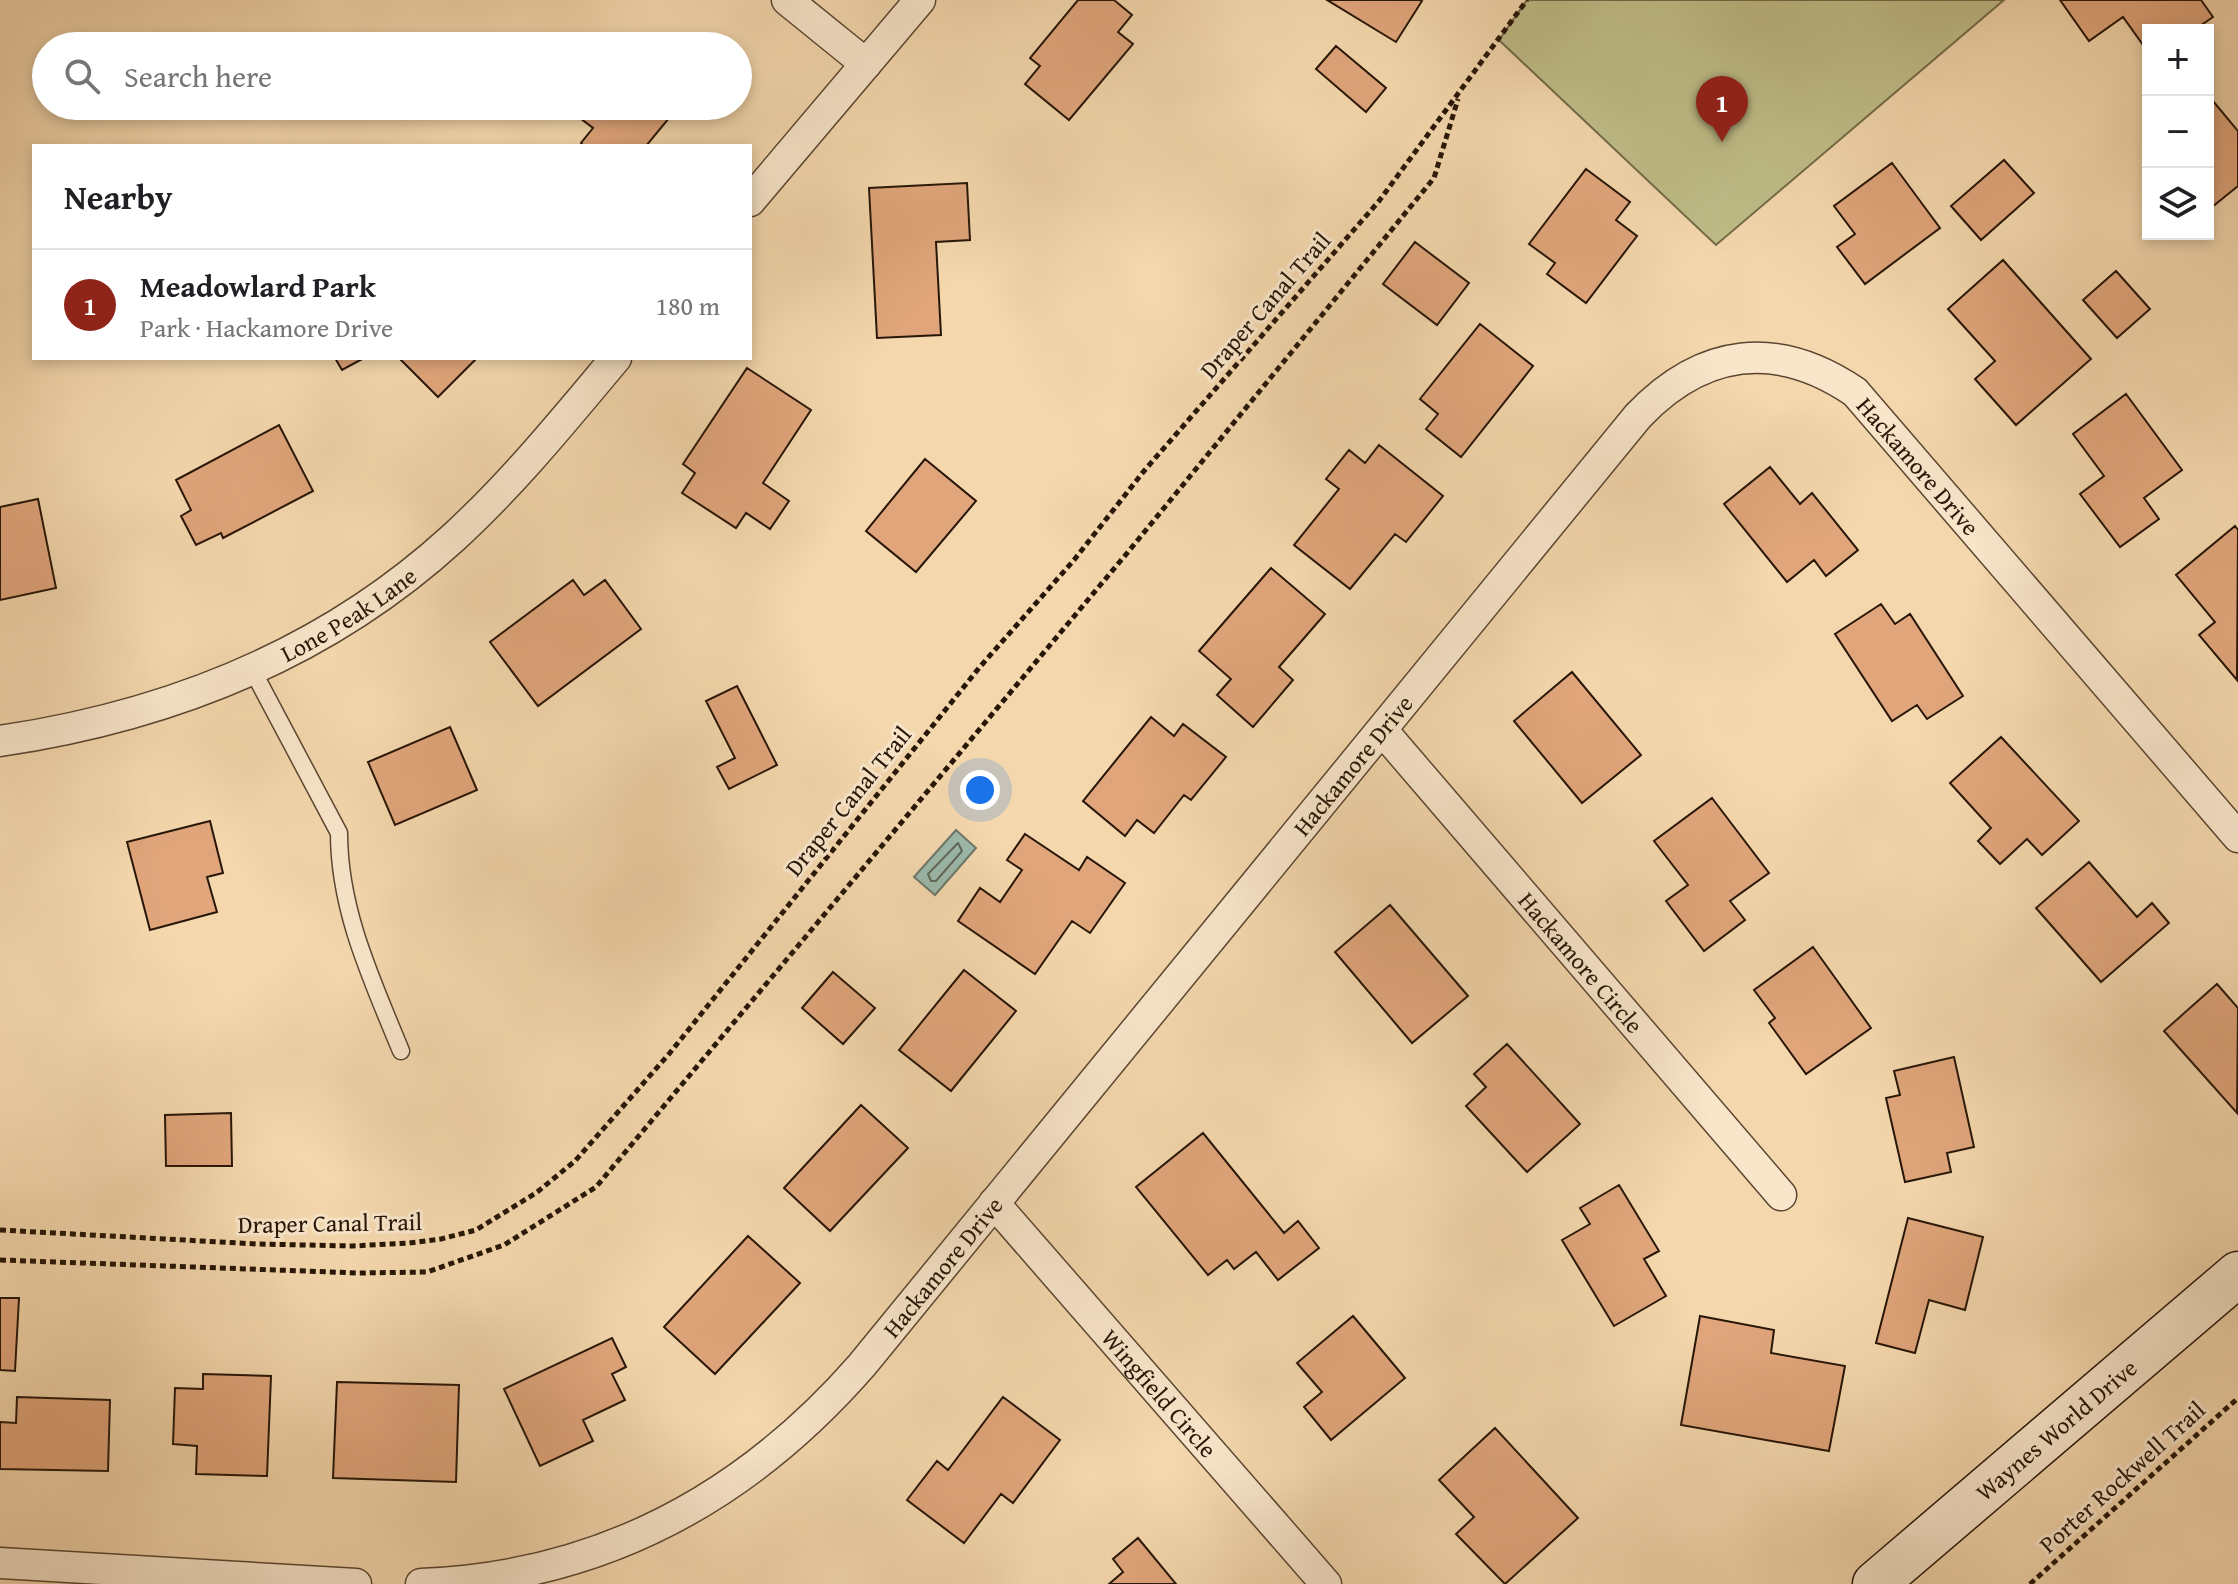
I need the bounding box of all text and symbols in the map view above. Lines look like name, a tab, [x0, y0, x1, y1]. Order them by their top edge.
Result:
map controls	[2142, 24, 2214, 240]
button: +	[2142, 24, 2214, 96]
search box	[32, 32, 752, 120]
icon: search	[60, 54, 104, 98]
text: Search here	[124, 54, 272, 98]
pin: 1	[1696, 76, 1748, 142]
button: −	[2142, 96, 2214, 168]
button: layers	[2142, 168, 2214, 240]
text: Nearby	[64, 172, 173, 221]
street label: Draper Canal Trail	[1191, 224, 1339, 386]
text: Meadowlard Park	[140, 264, 376, 308]
text: 1	[83, 286, 97, 325]
text: 180 m	[655, 286, 720, 325]
text: Park · Hackamore Drive	[140, 308, 393, 347]
street label: Hackamore Drive	[1849, 389, 1988, 543]
street label: Lone Peak Lane	[275, 558, 424, 670]
street label: Hackamore Drive	[1284, 687, 1421, 843]
street label: Draper Canal Trail	[776, 718, 920, 884]
your location	[960, 770, 1000, 810]
street label: Hackamore Circle	[1510, 884, 1652, 1041]
street label: Hackamore Drive	[874, 1189, 1011, 1345]
street label: Draper Canal Trail	[238, 1204, 423, 1242]
street label: Wingfield Circle	[1094, 1321, 1226, 1465]
street label: Waynes World Drive	[1968, 1350, 2144, 1509]
street label: Porter Rockwell Trail	[2031, 1393, 2213, 1561]

